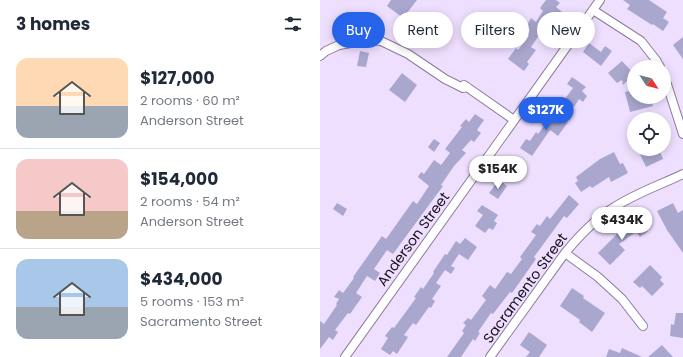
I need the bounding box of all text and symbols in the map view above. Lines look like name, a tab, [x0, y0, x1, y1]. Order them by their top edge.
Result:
text: 3 homes	[16, 12, 90, 36]
chip: Buy	[332, 12, 385, 48]
chip: Rent	[393, 12, 453, 48]
chip: Filters	[461, 12, 529, 48]
chip: New	[537, 12, 595, 48]
icon: filters	[282, 13, 304, 35]
north arrow	[627, 60, 671, 104]
map controls	[627, 60, 671, 156]
text: $127,000	[140, 66, 215, 90]
icon: home	[48, 74, 96, 122]
text: 2 rooms · 60 m²	[140, 91, 240, 110]
pin: $127K	[518, 97, 574, 131]
text: $127K	[528, 100, 564, 119]
text: Anderson Street	[140, 111, 244, 130]
button: locate	[627, 112, 671, 156]
pin: $154K	[470, 156, 526, 190]
text: $154K	[478, 159, 518, 178]
text: $154,000	[140, 167, 218, 191]
icon: home	[48, 175, 96, 223]
street label: Anderson Street	[372, 188, 454, 290]
text: 2 rooms · 54 m²	[140, 192, 240, 211]
pin: $434K	[594, 207, 650, 241]
text: $434K	[600, 210, 644, 229]
text: Anderson Street	[140, 212, 244, 231]
street label: Sacramento Street	[478, 229, 572, 347]
text: $434,000	[140, 267, 223, 291]
icon: home	[48, 275, 96, 323]
text: 5 rooms · 153 m²	[140, 292, 244, 311]
text: Sacramento Street	[140, 312, 262, 331]

